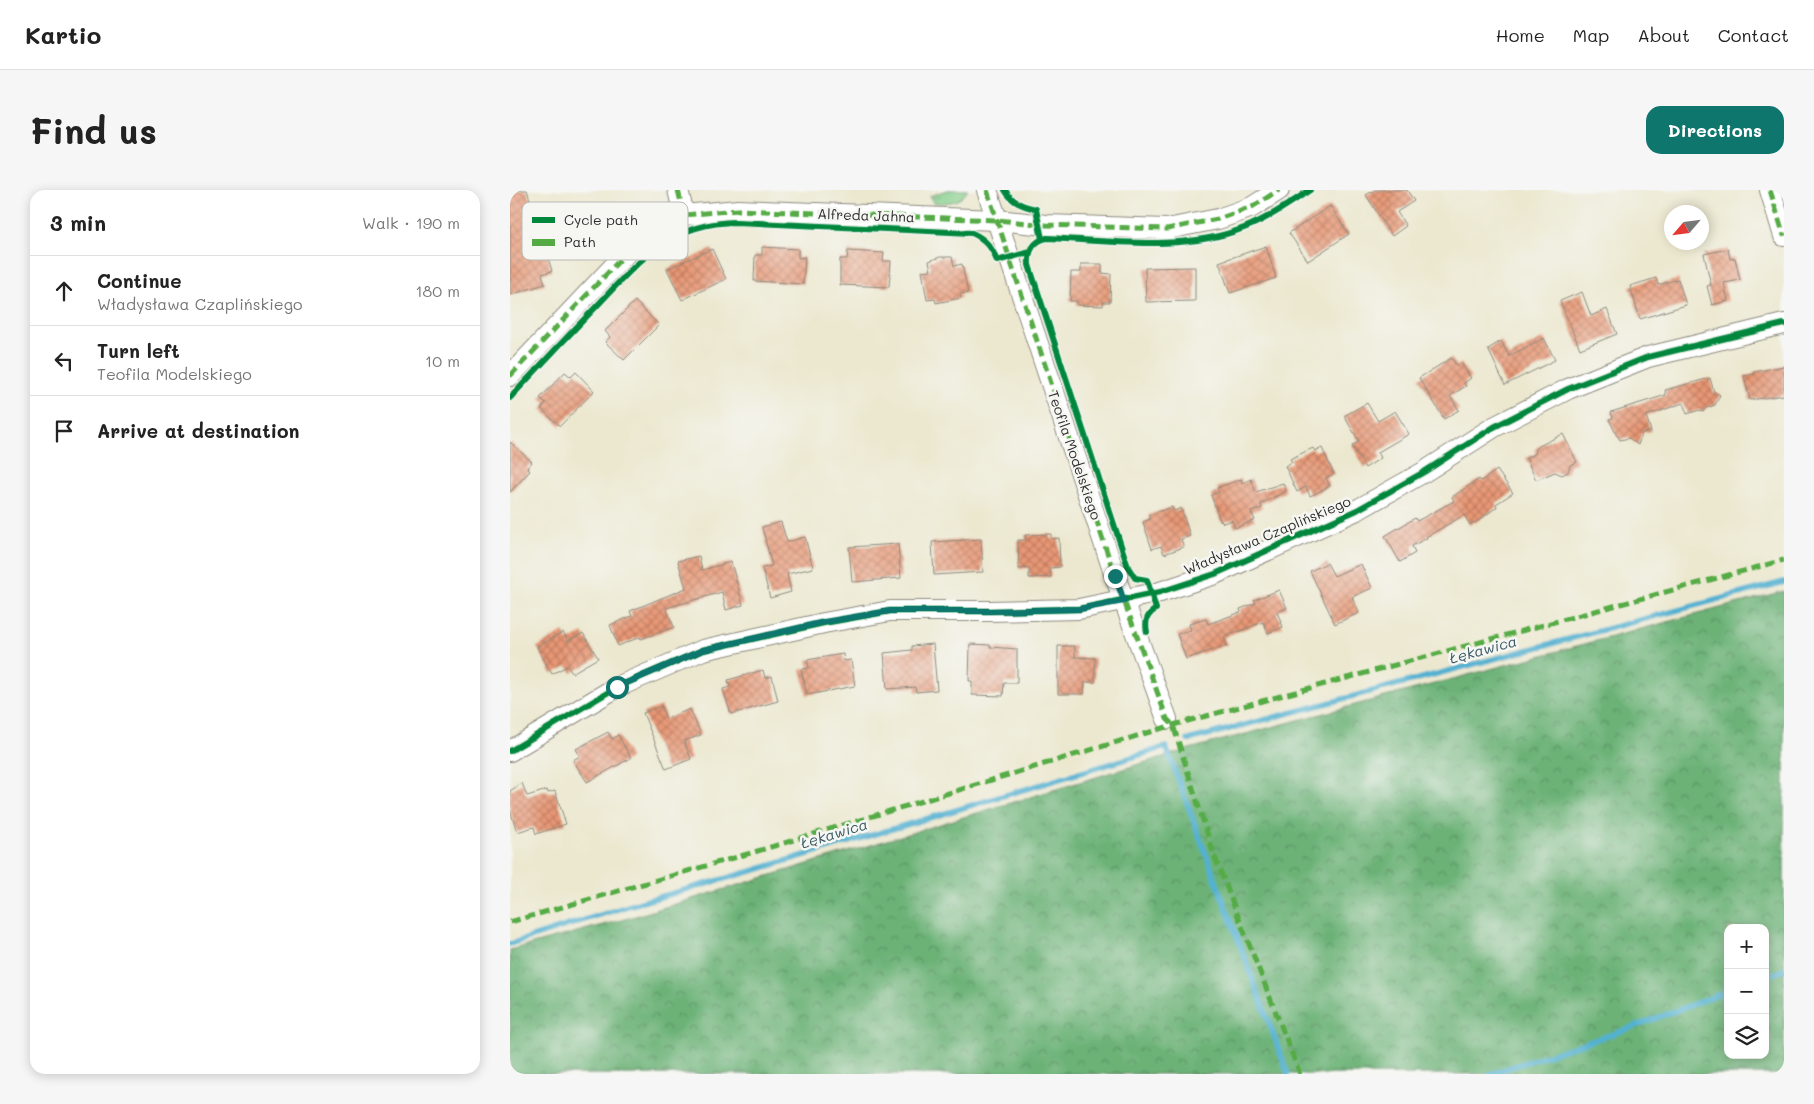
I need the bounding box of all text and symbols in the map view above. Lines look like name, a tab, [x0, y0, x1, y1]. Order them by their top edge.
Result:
text: Kartio	[25, 19, 101, 50]
text: Home	[1496, 23, 1545, 47]
text: Map	[1573, 23, 1609, 47]
text: About	[1637, 23, 1690, 47]
text: Contact	[1718, 23, 1789, 47]
button: Directions	[1646, 106, 1784, 154]
text: Find us	[30, 107, 157, 153]
legend	[522, 202, 688, 260]
street label: Alfreda Jahna	[817, 204, 915, 226]
north arrow	[1664, 205, 1709, 250]
text: 3 min	[50, 209, 106, 236]
text: Cycle path	[564, 210, 638, 229]
text: Walk · 190 m	[362, 212, 460, 233]
text: Path	[564, 232, 595, 251]
text: Continue	[97, 268, 182, 293]
icon: ahead	[50, 277, 78, 305]
text: 180 m	[415, 280, 460, 301]
text: Władysława Czaplińskiego	[97, 293, 303, 314]
text: Turn left	[97, 338, 180, 363]
icon: left	[50, 347, 78, 375]
text: 10 m	[425, 350, 460, 371]
text: Teofila Modelskiego	[97, 363, 252, 384]
street label: Teofila Modelskiego	[1044, 388, 1106, 522]
icon: arrive	[50, 417, 78, 445]
text: Arrive at destination	[97, 418, 300, 443]
street label: Władysława Czaplińskiego	[1181, 491, 1353, 579]
route end	[1104, 565, 1127, 588]
water label: Łękawica	[1447, 630, 1519, 668]
route start	[606, 676, 629, 699]
water label: Łękawica	[798, 813, 870, 853]
map controls	[1724, 924, 1769, 1059]
button: +	[1724, 924, 1769, 969]
button: −	[1724, 969, 1769, 1014]
button: layers	[1724, 1014, 1769, 1059]

